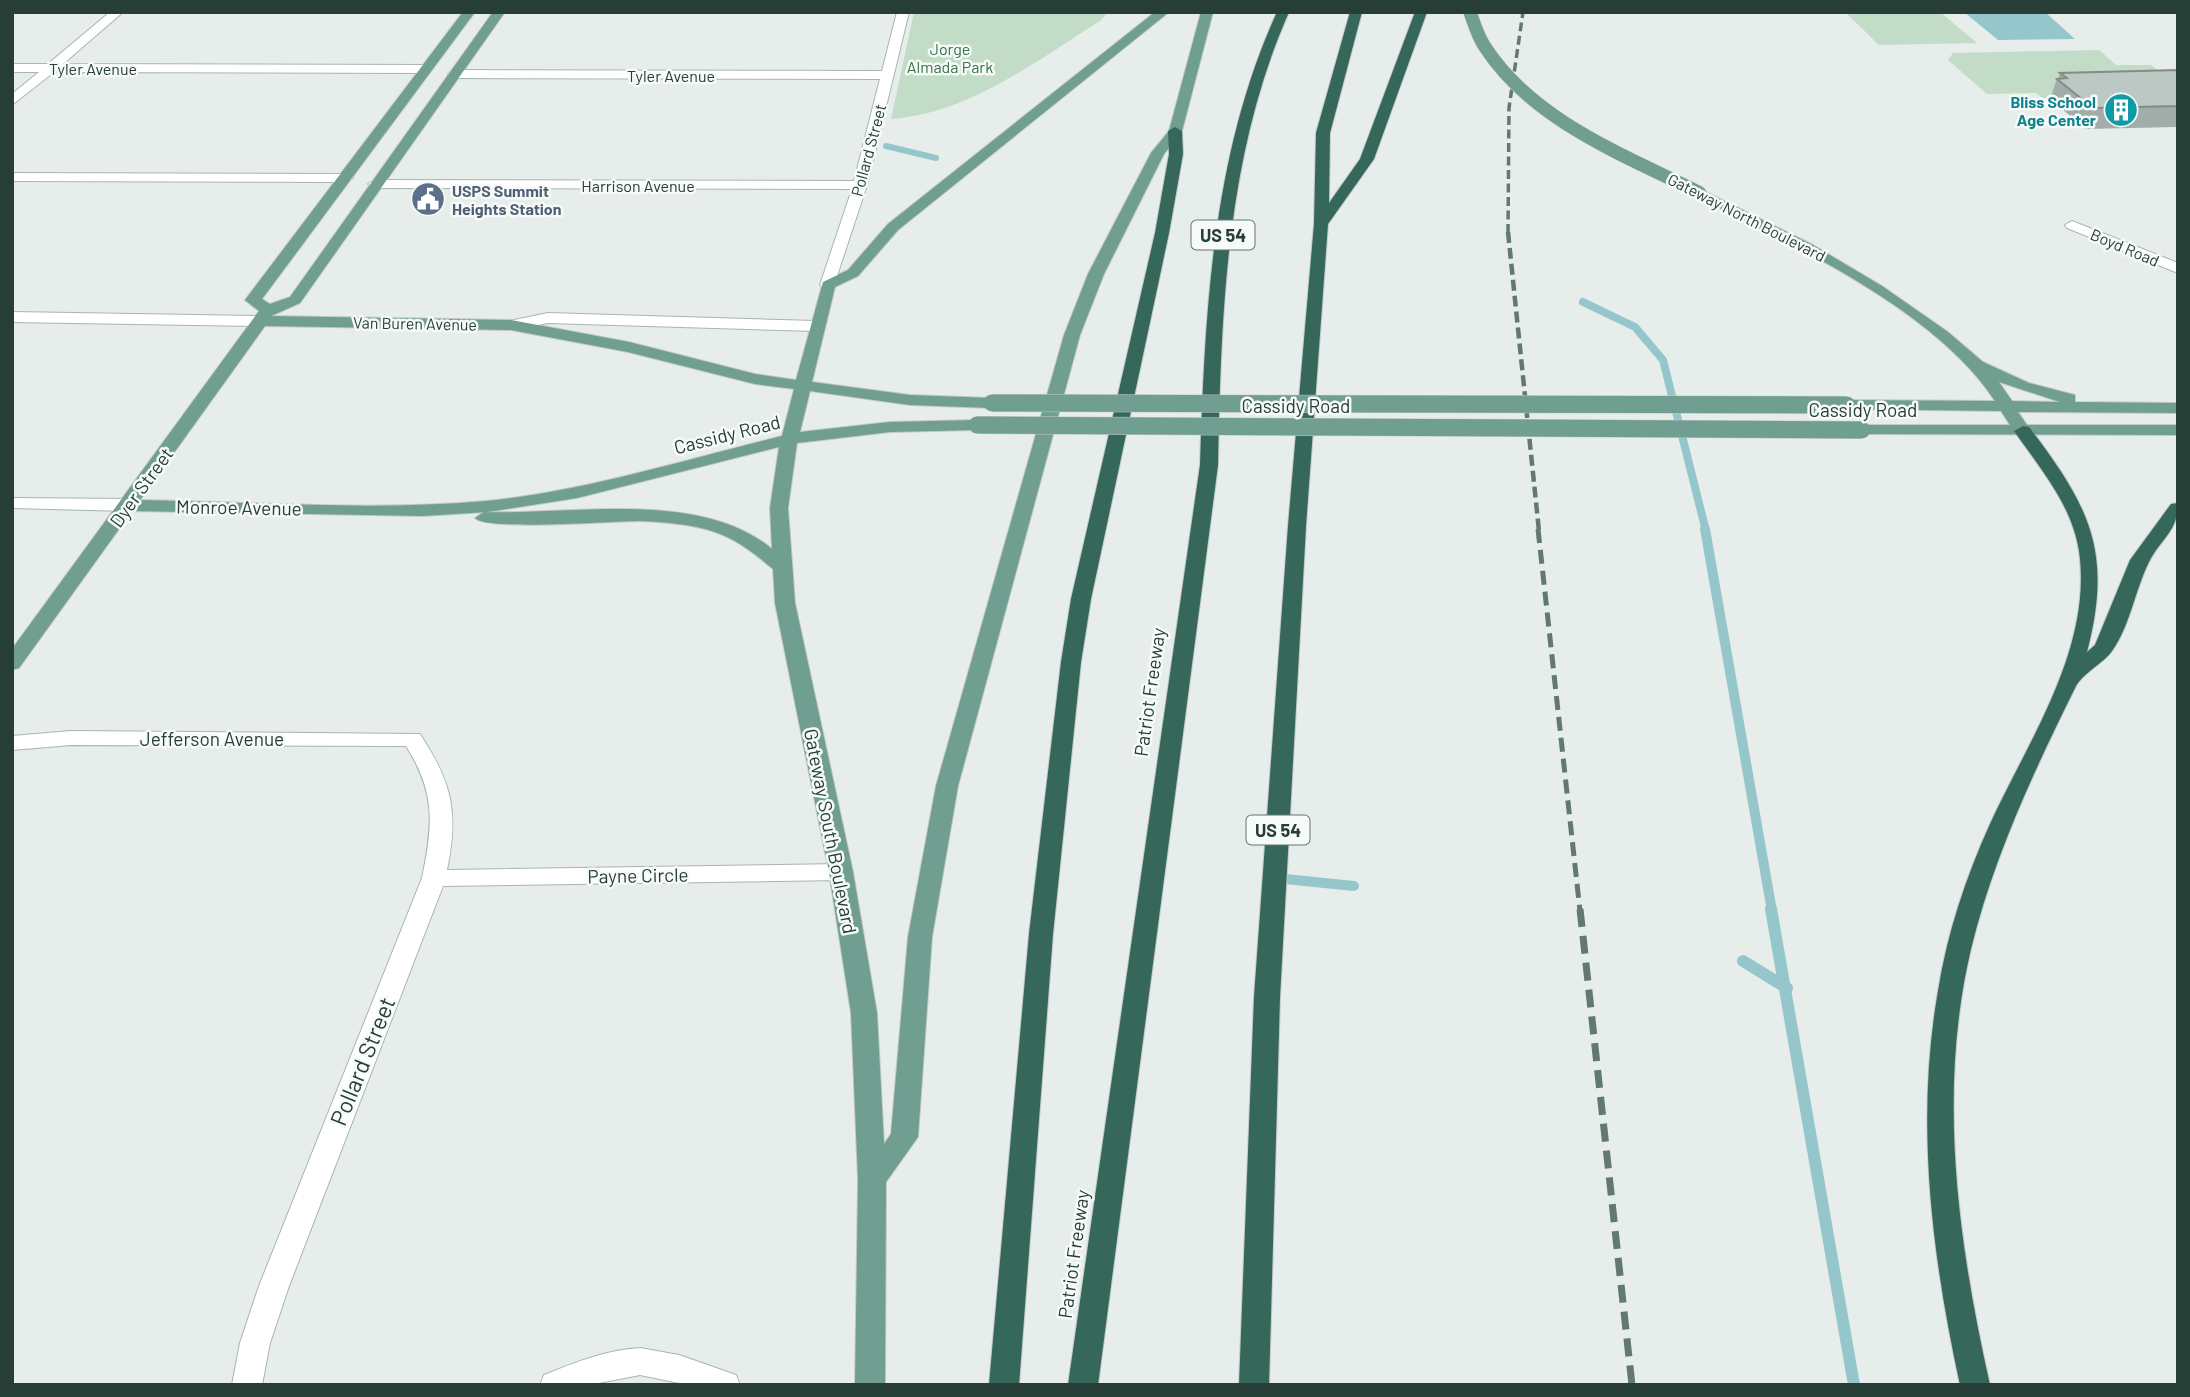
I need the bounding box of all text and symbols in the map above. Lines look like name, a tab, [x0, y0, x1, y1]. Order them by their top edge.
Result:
park label: Jorge Almada Park	[907, 39, 993, 76]
street label: Tyler Avenue	[49, 59, 137, 78]
street label: Tyler Avenue	[627, 66, 715, 85]
building icon: Bliss School Age Center	[2102, 91, 2140, 129]
place label: Bliss School Age Center	[2010, 92, 2096, 129]
street label: Pollard Street	[847, 102, 889, 198]
street label: Gateway North Boulevard	[1665, 169, 1829, 265]
street label: Harrison Avenue	[581, 176, 695, 195]
public building icon: USPS Summit Heights Station	[409, 180, 447, 218]
place label: USPS Summit Heights Station	[452, 181, 562, 218]
road number: US 54	[1192, 220, 1254, 249]
street label: Boyd Road	[2088, 224, 2162, 270]
street label: Van Buren Avenue	[353, 312, 477, 334]
street label: Cassidy Road	[1242, 394, 1350, 417]
street label: Cassidy Road	[1809, 398, 1917, 421]
street label: Cassidy Road	[671, 410, 783, 458]
street label: Dyer Street	[104, 443, 178, 531]
street label: Monroe Avenue	[176, 494, 302, 520]
street label: Patriot Freeway	[1129, 626, 1169, 758]
street label: Jefferson Avenue	[140, 727, 284, 750]
street label: Gateway South Boulevard	[800, 727, 862, 935]
road number: US 54	[1246, 816, 1310, 844]
street label: Payne Circle	[587, 863, 689, 887]
street label: Pollard Street	[323, 993, 401, 1129]
street label: Patriot Freeway	[1053, 1188, 1093, 1320]

